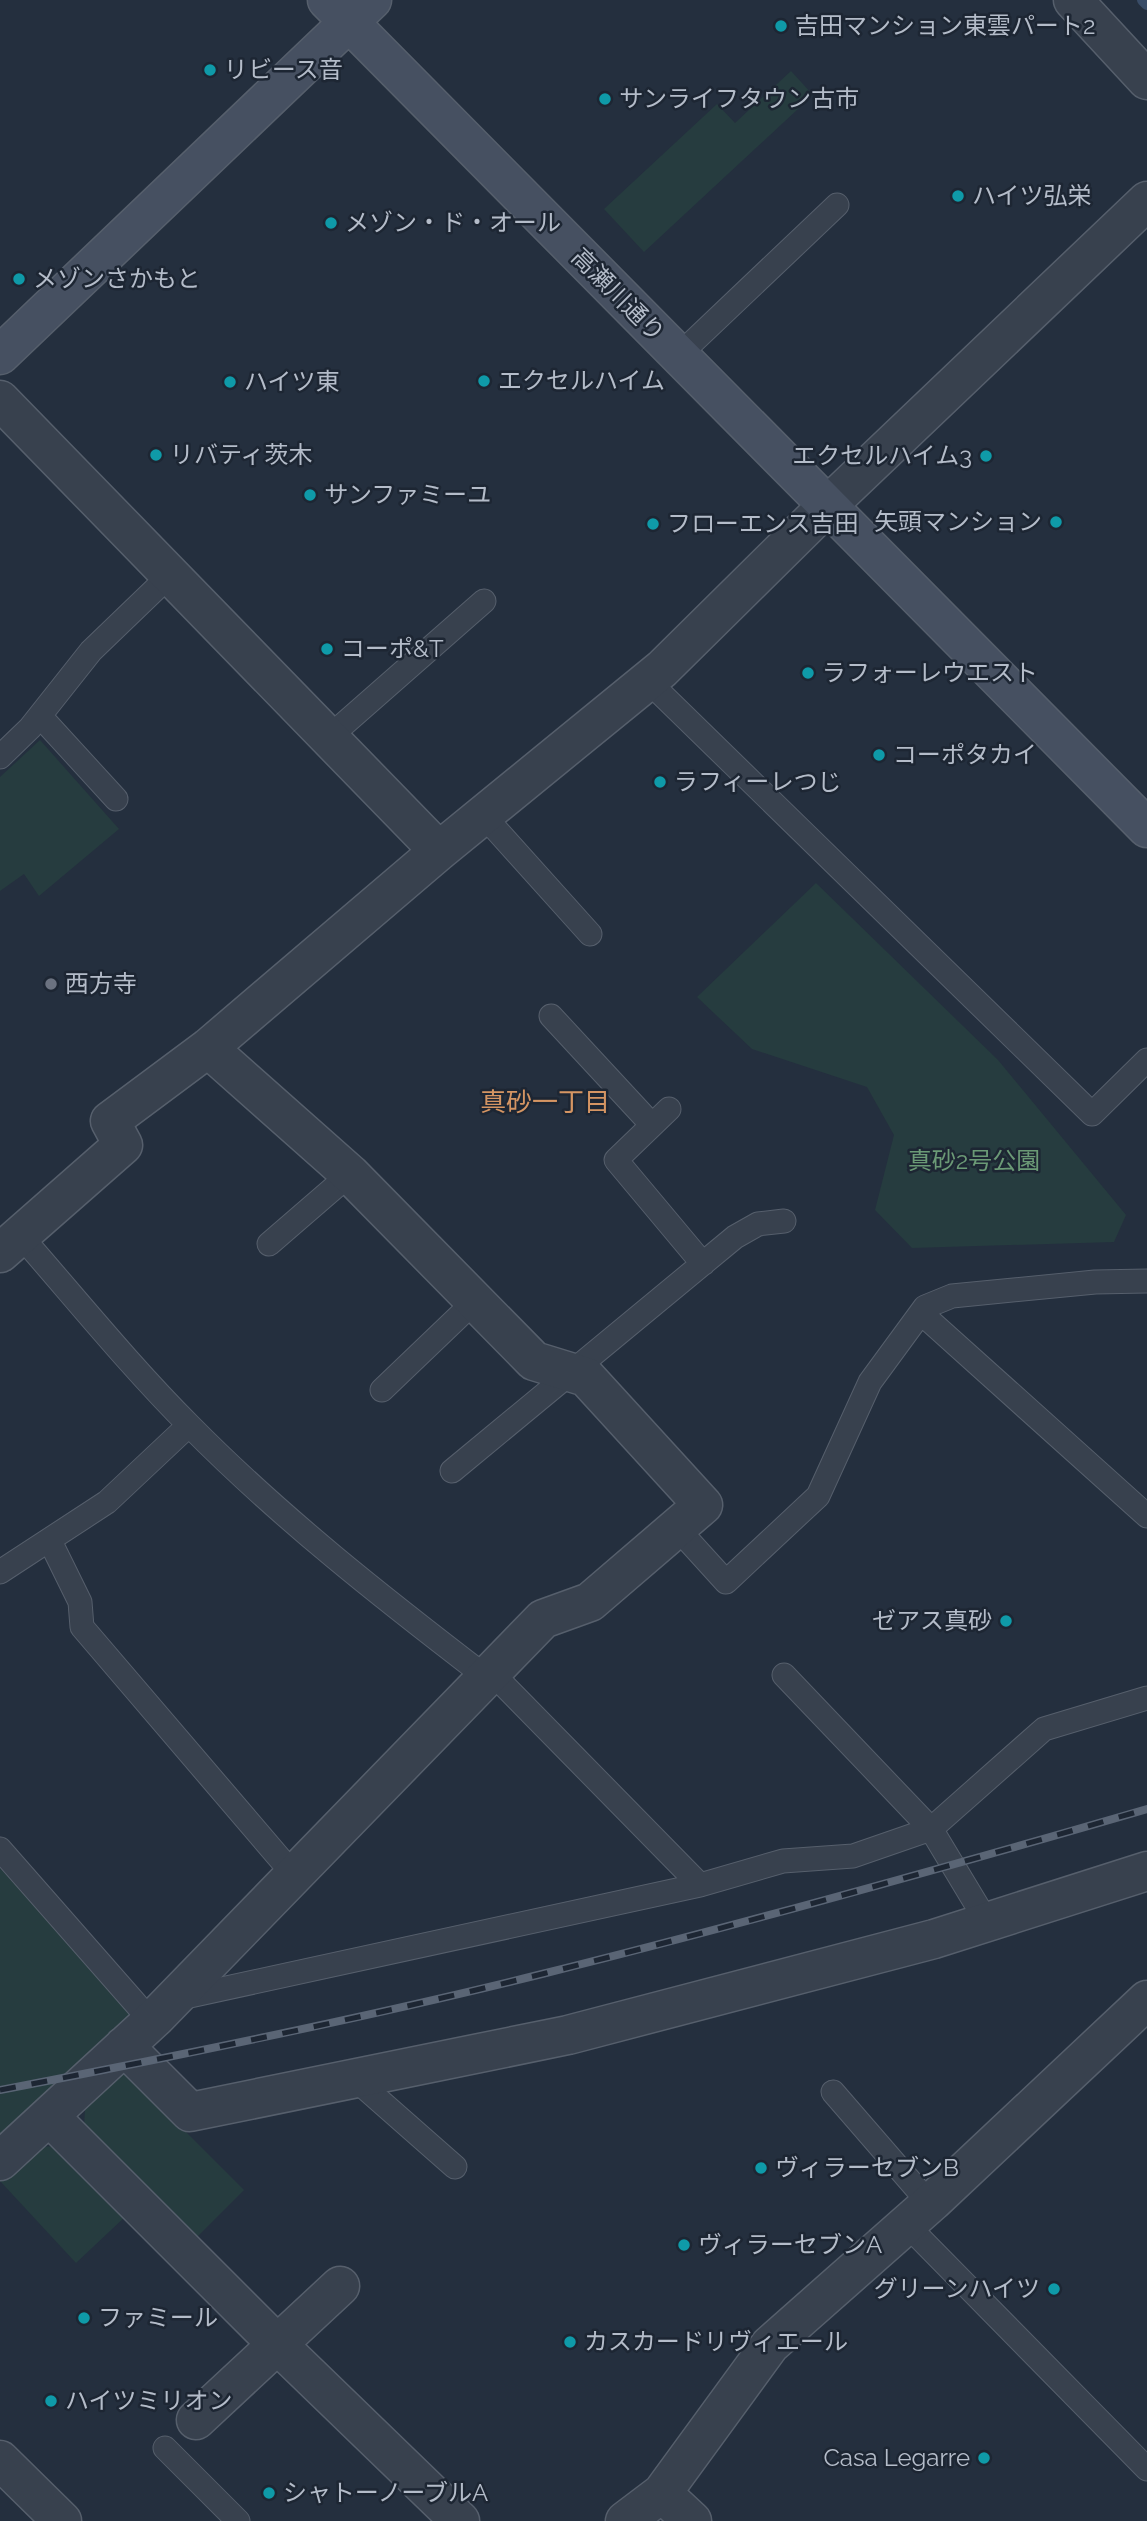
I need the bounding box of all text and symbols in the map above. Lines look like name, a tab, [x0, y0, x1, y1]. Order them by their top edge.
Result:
place label: 吉田マンション東雲パート2	[795, 11, 1096, 40]
marker: 吉田マンション東雲パート2	[773, 18, 789, 34]
place label: リビース音	[224, 55, 343, 84]
marker: リビース音	[202, 62, 218, 78]
place label: サンライフタウン古市	[619, 84, 859, 113]
marker: サンライフタウン古市	[597, 91, 613, 107]
place label: ハイツ弘栄	[972, 181, 1092, 210]
marker: ハイツ弘栄	[950, 188, 966, 204]
place label: メゾン・ド・オール	[345, 208, 561, 237]
marker: メゾン・ド・オール	[323, 215, 339, 231]
street label: 高瀬川通り	[566, 242, 671, 347]
place label: メゾンさかもと	[33, 264, 201, 293]
marker: メゾンさかもと	[11, 271, 27, 287]
place label: エクセルハイム	[498, 366, 665, 395]
place label: ハイツ東	[244, 367, 340, 396]
marker: エクセルハイム	[476, 373, 492, 389]
marker: ハイツ東	[222, 374, 238, 390]
place label: リバティ茨木	[170, 440, 313, 469]
place label: エクセルハイム3	[792, 441, 972, 470]
marker: リバティ茨木	[148, 447, 164, 463]
marker: エクセルハイム3	[978, 448, 994, 464]
place label: サンファミーユ	[324, 480, 491, 509]
marker: サンファミーユ	[302, 487, 318, 503]
place label: 矢頭マンション	[874, 507, 1042, 536]
place label: フローエンス吉田	[667, 509, 859, 538]
marker: 矢頭マンション	[1048, 514, 1064, 530]
marker: フローエンス吉田	[645, 516, 661, 532]
place label: コーポ&T	[341, 634, 444, 663]
marker: コーポ&T	[319, 641, 335, 657]
place label: ラフォーレウエスト	[822, 658, 1038, 687]
marker: ラフォーレウエスト	[800, 665, 816, 681]
place label: コーポタカイ	[893, 740, 1037, 769]
marker: コーポタカイ	[871, 747, 887, 763]
place label: ラフィーレつじ	[674, 767, 842, 796]
marker: ラフィーレつじ	[652, 774, 668, 790]
place label: 西方寺	[65, 969, 137, 998]
marker: 西方寺	[43, 976, 59, 992]
district label: 真砂一丁目	[480, 1087, 610, 1117]
park label: 真砂2号公園	[908, 1146, 1040, 1175]
place label: ゼアス真砂	[872, 1606, 992, 1635]
marker: ゼアス真砂	[998, 1613, 1014, 1629]
place label: ヴィラーセブンB	[775, 2153, 959, 2182]
marker: ヴィラーセブンB	[753, 2160, 769, 2176]
place label: ヴィラーセブンA	[698, 2230, 882, 2259]
marker: ヴィラーセブンA	[676, 2237, 692, 2253]
place label: グリーンハイツ	[874, 2274, 1040, 2303]
marker: グリーンハイツ	[1046, 2281, 1062, 2297]
place label: ファミール	[98, 2303, 218, 2332]
marker: ファミール	[76, 2310, 92, 2326]
place label: カスカードリヴィエール	[584, 2327, 848, 2356]
marker: カスカードリヴィエール	[562, 2334, 578, 2350]
place label: ハイツミリオン	[65, 2386, 233, 2415]
marker: ハイツミリオン	[43, 2393, 59, 2409]
place label: Casa Legarre	[823, 2443, 970, 2472]
marker: Casa Legarre	[976, 2450, 992, 2466]
place label: シャトーノーブルA	[283, 2478, 488, 2507]
marker: シャトーノーブルA	[261, 2485, 277, 2501]

